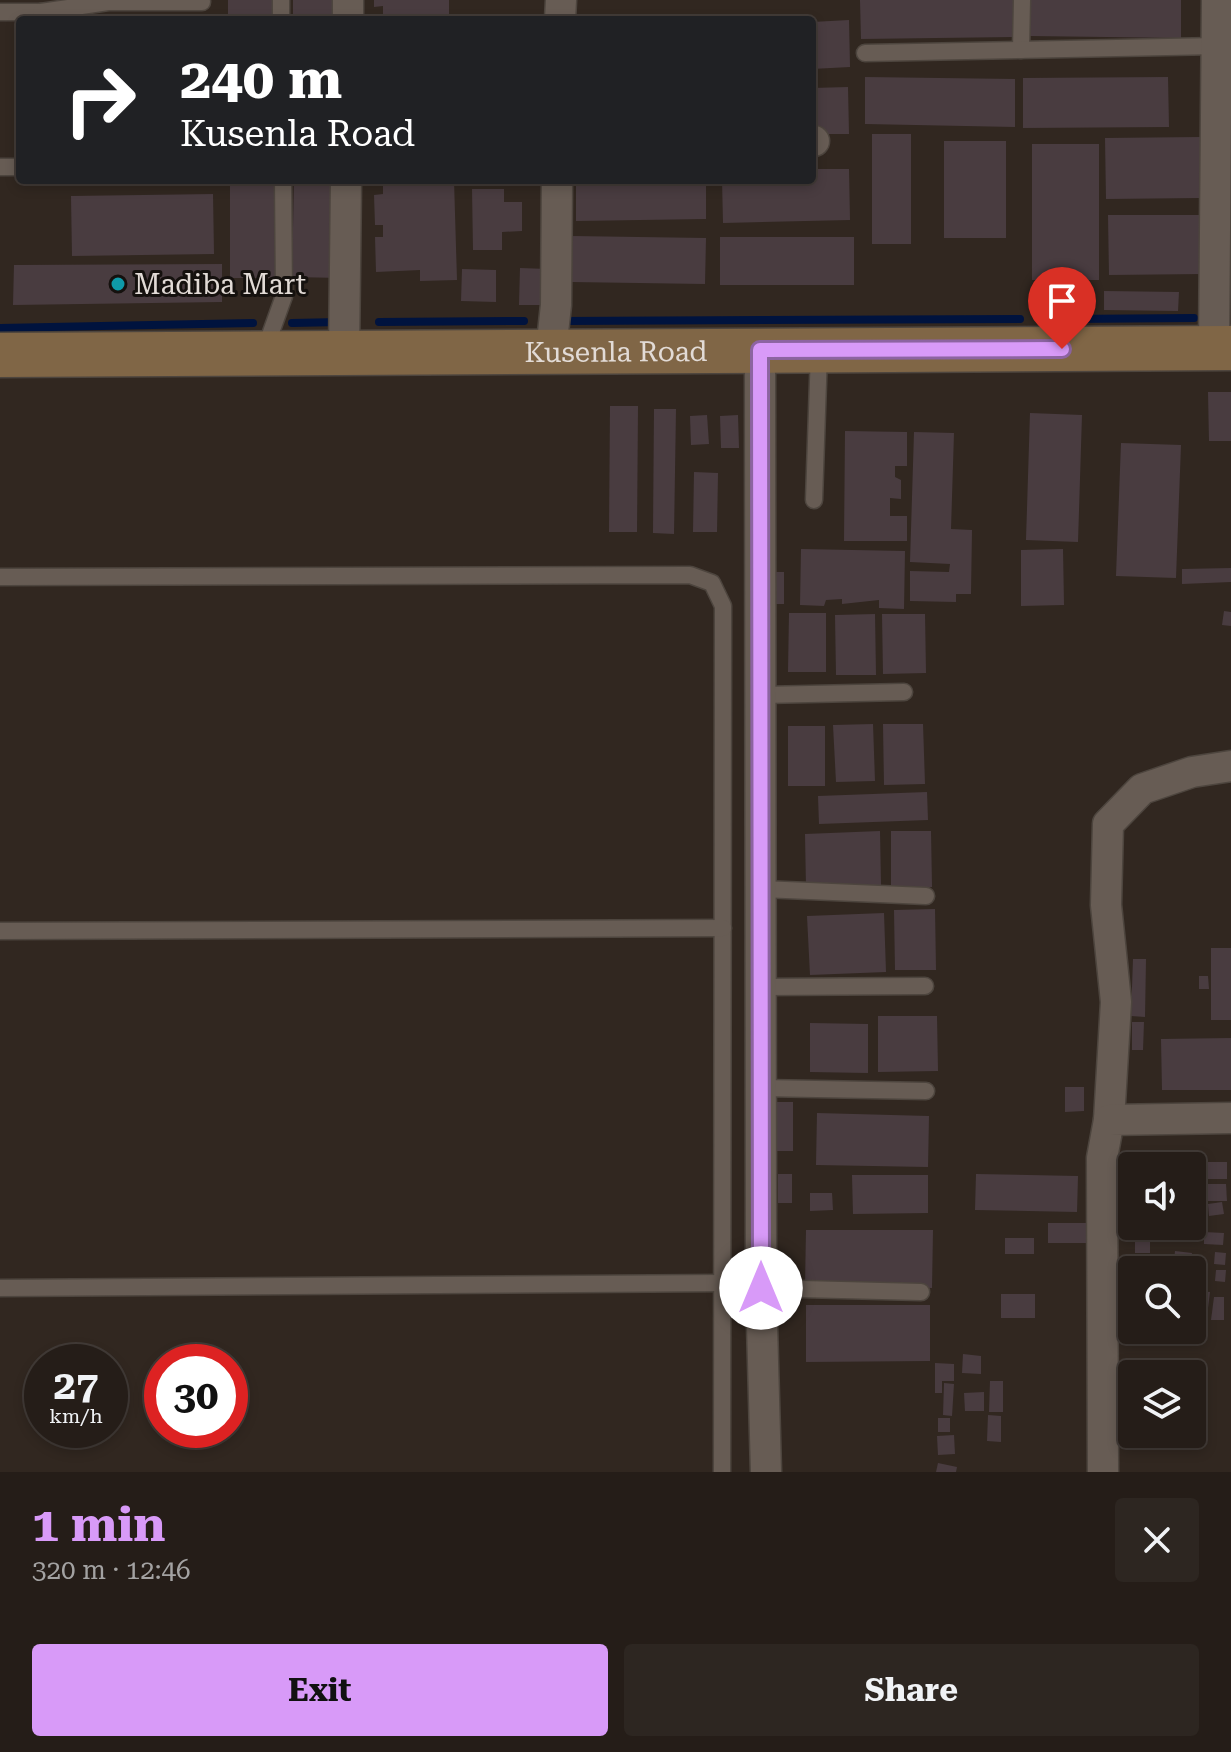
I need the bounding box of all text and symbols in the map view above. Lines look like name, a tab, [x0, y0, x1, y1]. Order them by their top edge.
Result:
text: 240 m	[180, 46, 342, 112]
icon: right	[48, 48, 152, 152]
text: Kusenla Road	[180, 113, 415, 155]
pin	[1028, 267, 1096, 349]
place label: Madiba Mart	[134, 268, 306, 301]
marker: Madiba Mart	[109, 275, 127, 293]
icon: arrive	[1040, 279, 1084, 323]
street label: Kusenla Road	[524, 334, 708, 369]
map controls	[1118, 1152, 1206, 1448]
button: sound	[1118, 1152, 1206, 1240]
position arrow	[719, 1246, 803, 1330]
button: search	[1118, 1256, 1206, 1344]
speed limit sign: 30	[144, 1344, 248, 1448]
button: layers	[1118, 1360, 1206, 1448]
text: 27	[54, 1362, 98, 1409]
text: km/h	[49, 1404, 103, 1428]
text: 1 min	[32, 1497, 165, 1553]
button: close	[1115, 1498, 1199, 1582]
text: 320 m · 12:46	[32, 1555, 191, 1585]
button: Exit	[32, 1644, 608, 1736]
button: Share	[624, 1644, 1199, 1736]

